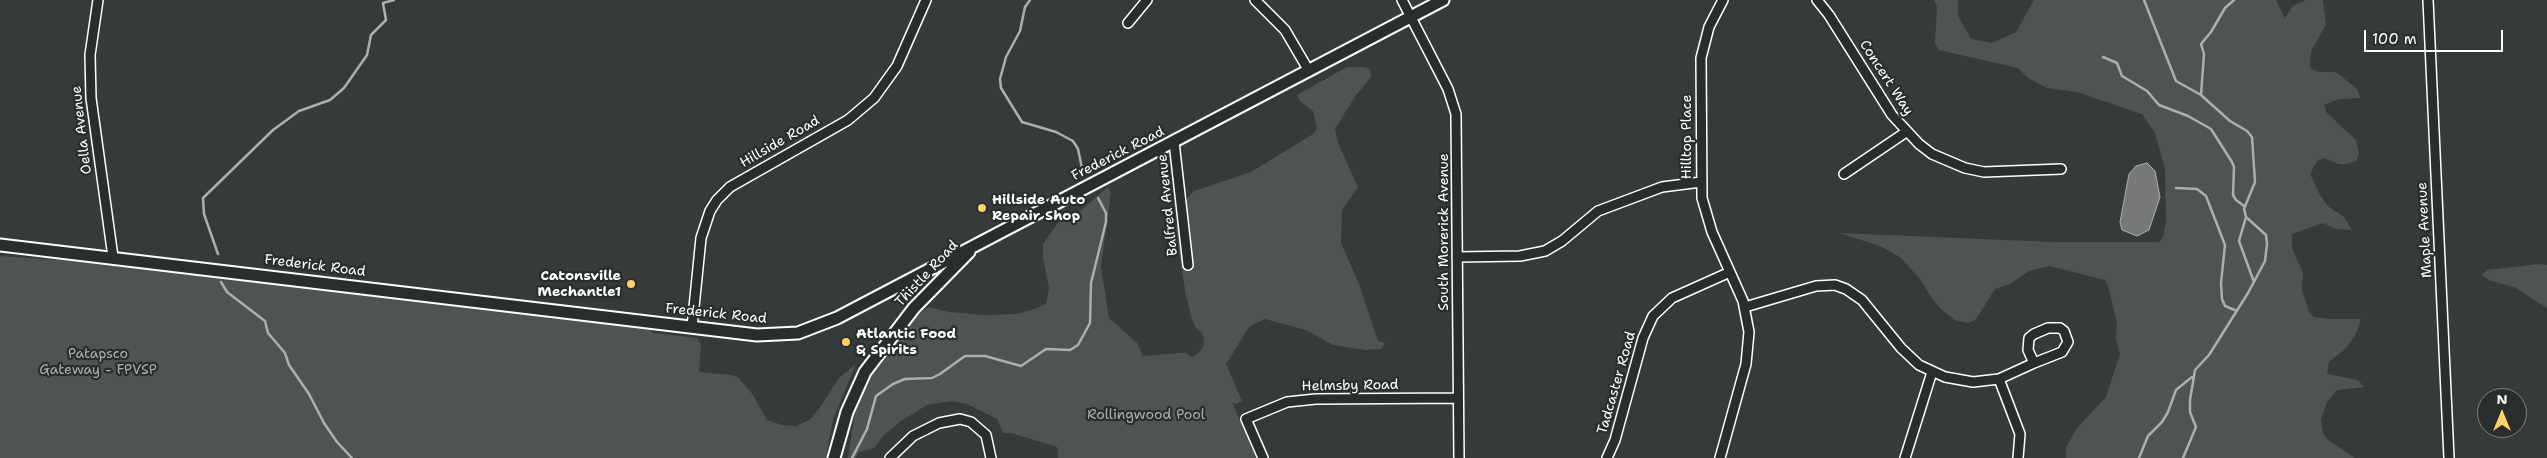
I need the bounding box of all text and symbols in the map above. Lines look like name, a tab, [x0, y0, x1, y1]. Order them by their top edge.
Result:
scale bar	[2367, 20, 2506, 52]
text: 100 m	[2372, 29, 2417, 49]
street label: Concert Way	[1855, 37, 1917, 119]
street label: Oella Avenue	[68, 85, 96, 175]
street label: Hilltop Place	[1679, 95, 1695, 179]
street label: Hillside Road	[737, 112, 823, 172]
street label: Frederick Road	[1069, 123, 1167, 185]
street label: Balfred Avenue	[1154, 153, 1182, 257]
street label: South Morerick Avenue	[1436, 153, 1452, 311]
street label: Maple Avenue	[2414, 182, 2436, 278]
place label: Hillside Auto Repair Shop	[992, 192, 1085, 224]
marker: Hillside Auto Repair Shop	[976, 202, 988, 214]
street label: Thistle Road	[892, 237, 962, 311]
street label: Frederick Road	[263, 251, 367, 281]
place label: Catonsville Mechantle1	[538, 268, 621, 300]
marker: Catonsville Mechantle1	[625, 278, 637, 290]
street label: Frederick Road	[664, 300, 768, 328]
place label: Atlantic Food & Spirits	[856, 326, 956, 358]
street label: Tadcaster Road	[1594, 330, 1640, 436]
marker: Atlantic Food & Spirits	[840, 336, 852, 348]
park label: Patapsco Gateway - FPVSP	[39, 346, 157, 378]
street label: Helmsby Road	[1301, 377, 1399, 395]
north arrow	[2477, 388, 2527, 438]
text: N	[2496, 390, 2508, 408]
park label: Rollingwood Pool	[1087, 407, 1205, 423]

